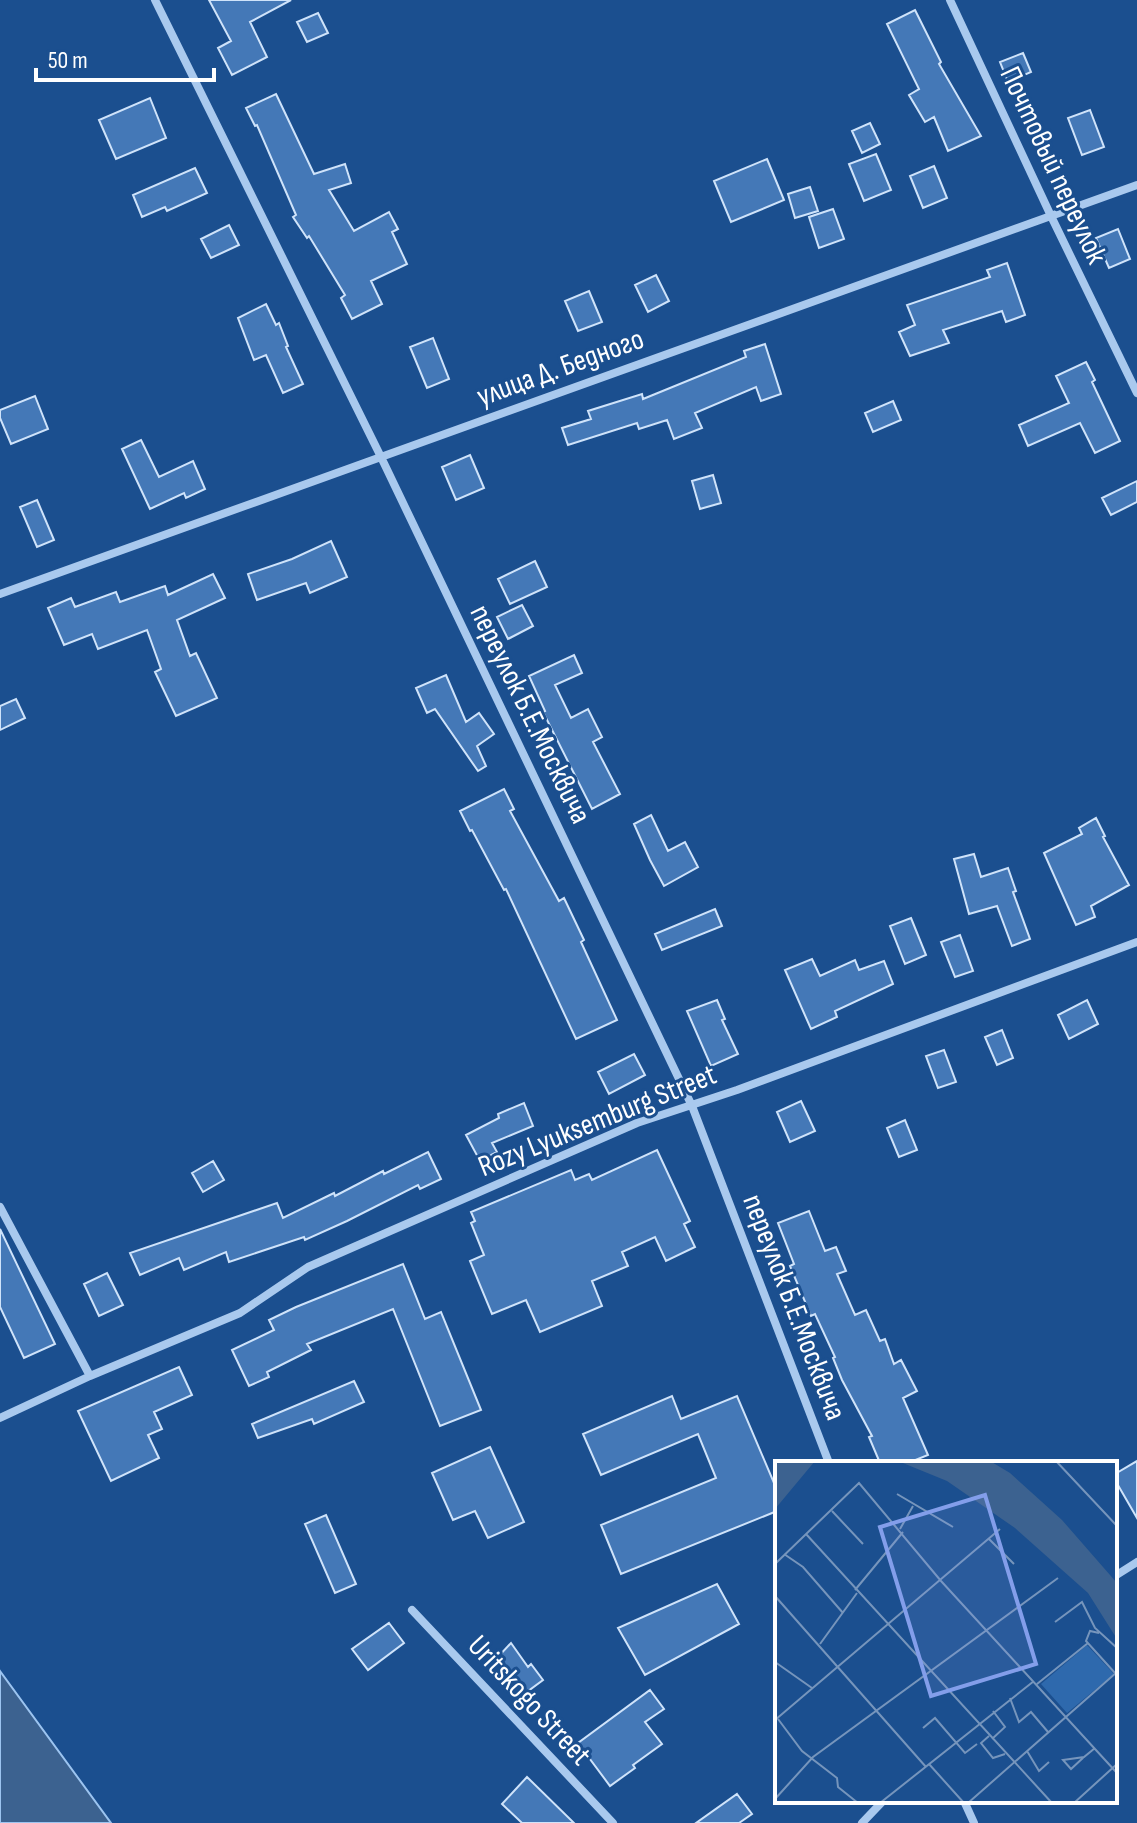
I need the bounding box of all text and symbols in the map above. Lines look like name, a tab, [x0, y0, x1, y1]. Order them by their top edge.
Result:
scale bar	[36, 32, 214, 82]
text: 50 m	[48, 46, 88, 75]
street label: Почтовый переулок	[992, 61, 1115, 270]
street label: улица Д. Бедного	[472, 321, 649, 415]
street label: переулок Б.Е.Москвича	[462, 599, 599, 830]
street label: Rozy Lyuksemburg Street	[473, 1057, 722, 1185]
street label: переулок Б.Е.Москвича	[734, 1189, 854, 1425]
inset map	[775, 1461, 1117, 1803]
street label: Uritskogo Street	[460, 1628, 599, 1773]

